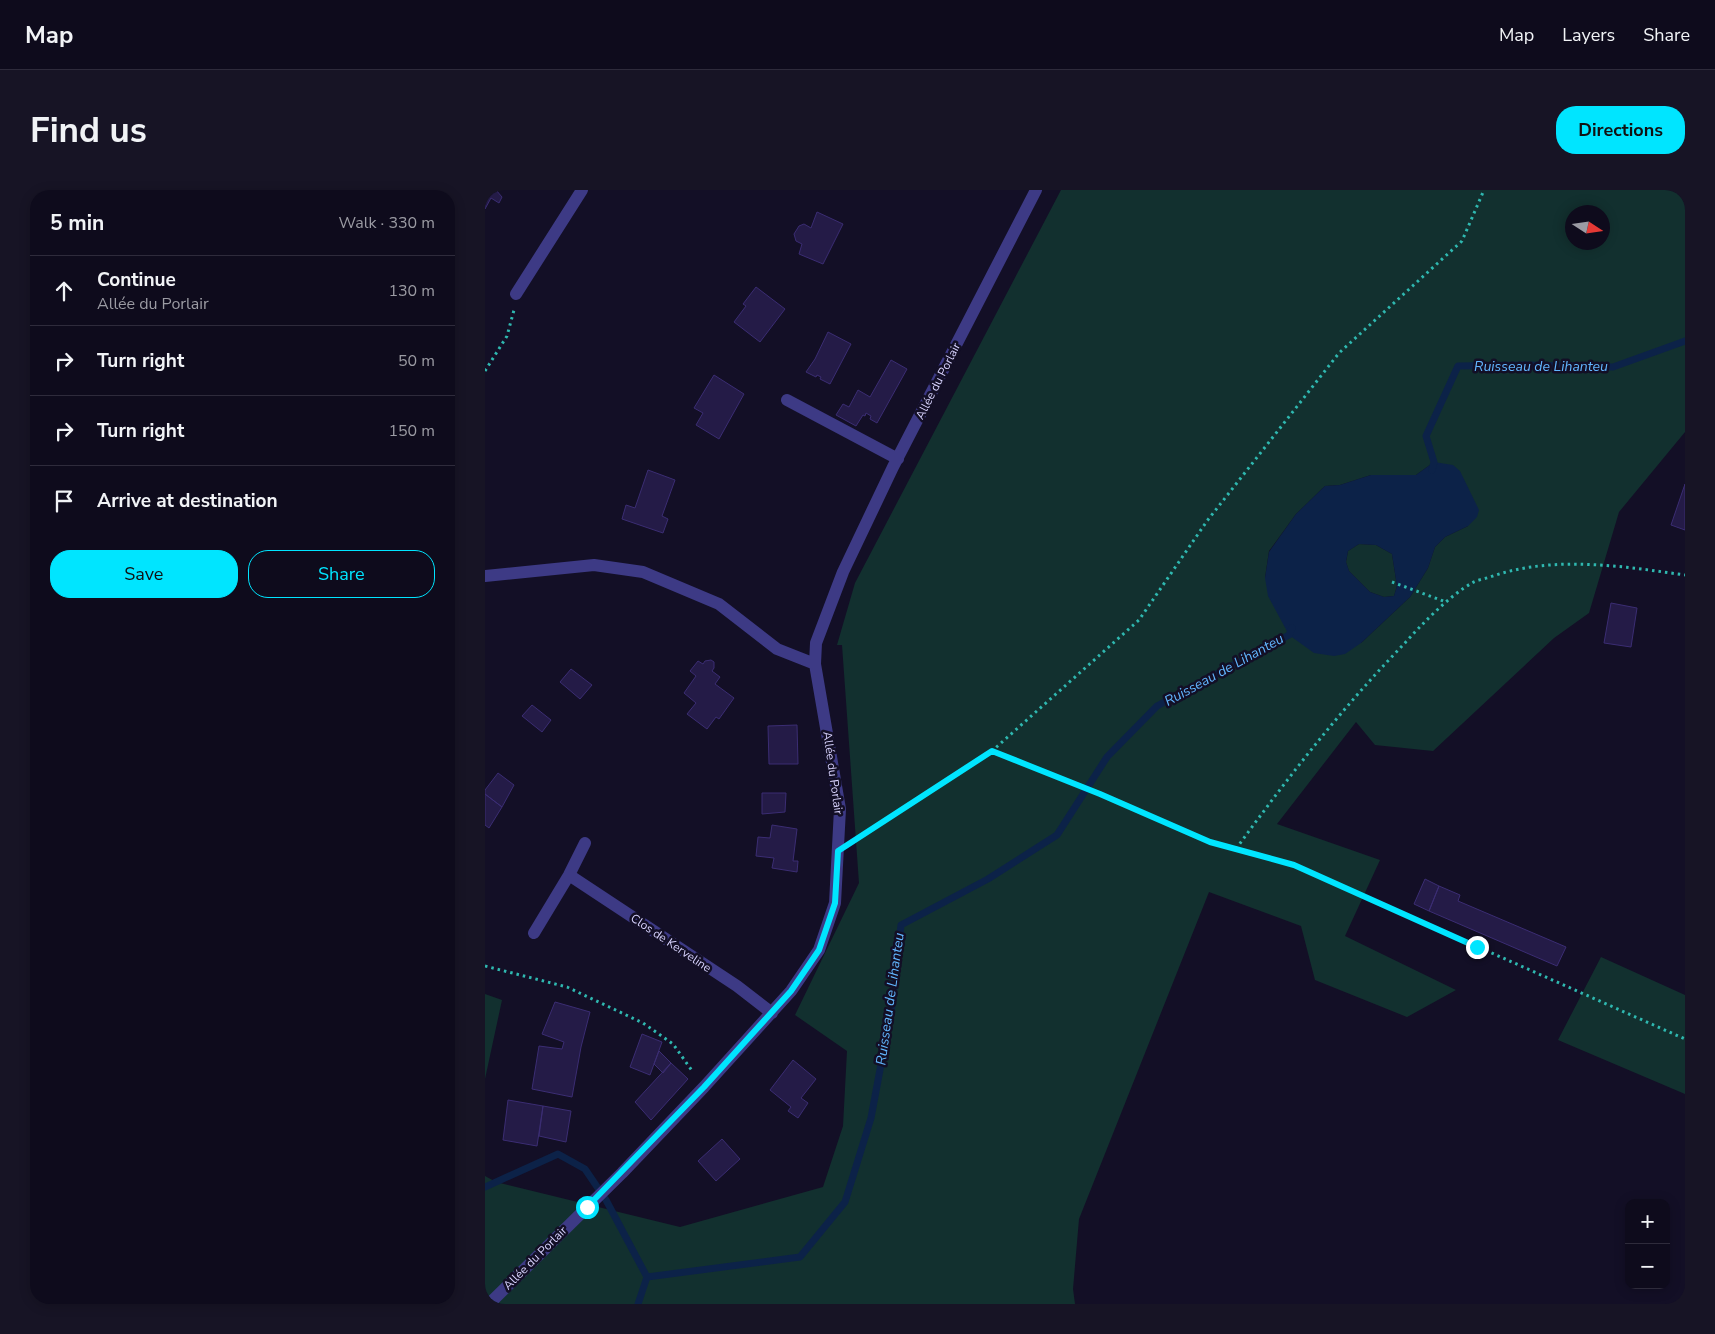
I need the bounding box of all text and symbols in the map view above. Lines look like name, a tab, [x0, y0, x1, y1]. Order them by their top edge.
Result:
text: Map	[25, 19, 73, 51]
text: Map	[1499, 23, 1534, 47]
text: Layers	[1562, 23, 1615, 47]
text: Share	[1643, 23, 1690, 47]
button: Directions	[1556, 106, 1685, 154]
text: Find us	[30, 107, 147, 154]
north arrow	[1565, 205, 1610, 250]
text: 5 min	[50, 209, 104, 237]
text: Walk · 330 m	[339, 212, 435, 234]
text: Continue	[97, 267, 176, 293]
icon: ahead	[50, 277, 78, 305]
text: 130 m	[388, 280, 435, 302]
text: Allée du Porlair	[97, 293, 209, 315]
street label: Allée du Porlair	[912, 339, 964, 422]
icon: right	[50, 347, 78, 375]
text: Turn right	[97, 348, 184, 374]
text: 50 m	[398, 350, 435, 372]
water label: Ruisseau de Lihanteu	[1474, 357, 1608, 376]
icon: right	[50, 417, 78, 445]
text: Turn right	[97, 418, 184, 444]
text: 150 m	[388, 420, 435, 442]
icon: arrive	[50, 487, 78, 515]
text: Arrive at destination	[97, 488, 278, 514]
button: Save	[50, 550, 238, 598]
button: Share	[248, 550, 435, 598]
water label: Ruisseau de Lihanteu	[1161, 629, 1287, 711]
street label: Allée du Porlair	[819, 730, 847, 816]
street label: Clos de Kerveline	[628, 910, 714, 976]
water label: Ruisseau de Lihanteu	[871, 931, 909, 1067]
route end	[1466, 936, 1489, 959]
route start	[576, 1196, 599, 1219]
map controls	[1625, 1199, 1670, 1289]
button: +	[1625, 1199, 1670, 1244]
street label: Allée du Porlair	[500, 1222, 571, 1293]
button: −	[1625, 1244, 1670, 1289]

